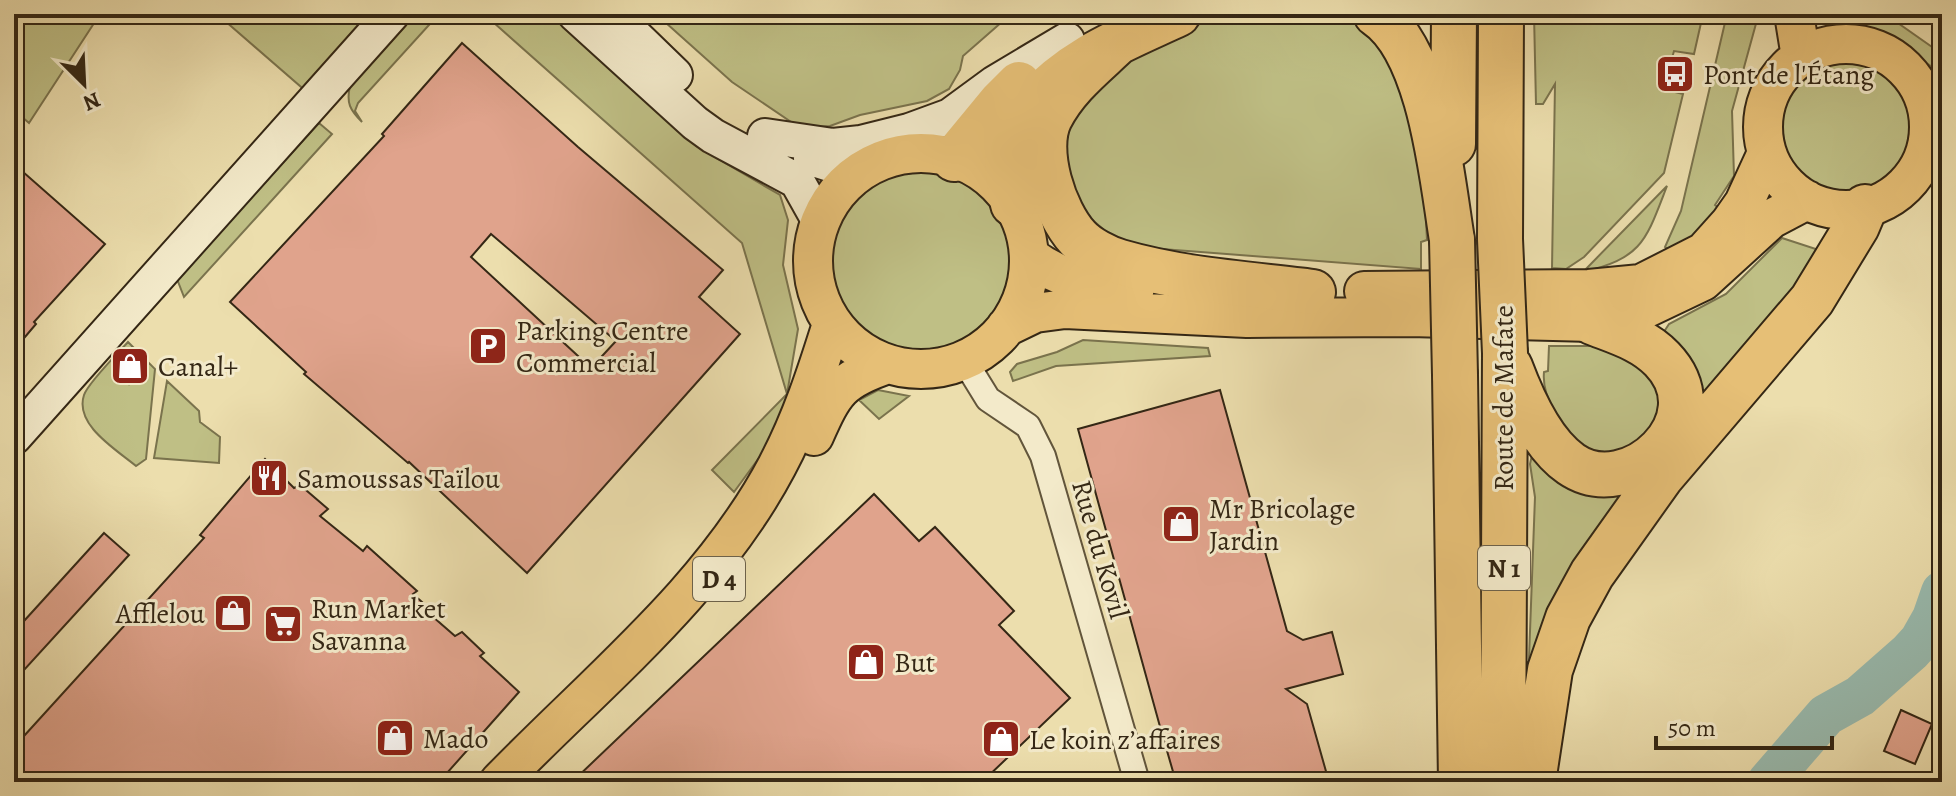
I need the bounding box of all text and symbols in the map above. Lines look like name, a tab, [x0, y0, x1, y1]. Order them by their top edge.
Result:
north arrow	[44, 44, 124, 124]
bus stop icon: Pont de l'Étang	[1654, 53, 1696, 95]
place label: Pont de l'Étang	[1703, 56, 1874, 94]
text: N	[78, 84, 105, 118]
street label: Route de Mafate	[1485, 305, 1523, 491]
place label: Parking Centre Commercial	[516, 312, 688, 382]
parking icon: Parking Centre Commercial	[467, 325, 509, 367]
shop icon: Canal+	[109, 345, 151, 387]
place label: Canal+	[158, 348, 238, 386]
restaurant icon: Samoussas Taïlou	[248, 457, 290, 499]
place label: Samoussas Taïlou	[297, 460, 501, 498]
street label: Rue du Kovil	[1062, 475, 1138, 623]
place label: Mr Bricolage Jardin	[1209, 490, 1356, 560]
shop icon: Mr Bricolage Jardin	[1160, 503, 1202, 545]
road number: N 1	[1478, 546, 1530, 590]
road number: D 4	[693, 557, 745, 601]
place label: Run Market Savanna	[311, 590, 446, 660]
shop icon: Afflelou	[212, 592, 254, 634]
place label: Afflelou	[115, 595, 206, 633]
supermarket icon: Run Market Savanna	[262, 603, 304, 645]
shop icon: But	[845, 641, 887, 683]
place label: But	[894, 644, 935, 682]
scale bar	[1656, 700, 1832, 750]
text: 50 m	[1668, 712, 1716, 744]
shop icon: Mado	[374, 717, 416, 759]
shop icon: Le koin z’affaires	[980, 718, 1022, 760]
place label: Mado	[423, 720, 488, 758]
place label: Le koin z’affaires	[1029, 721, 1221, 759]

